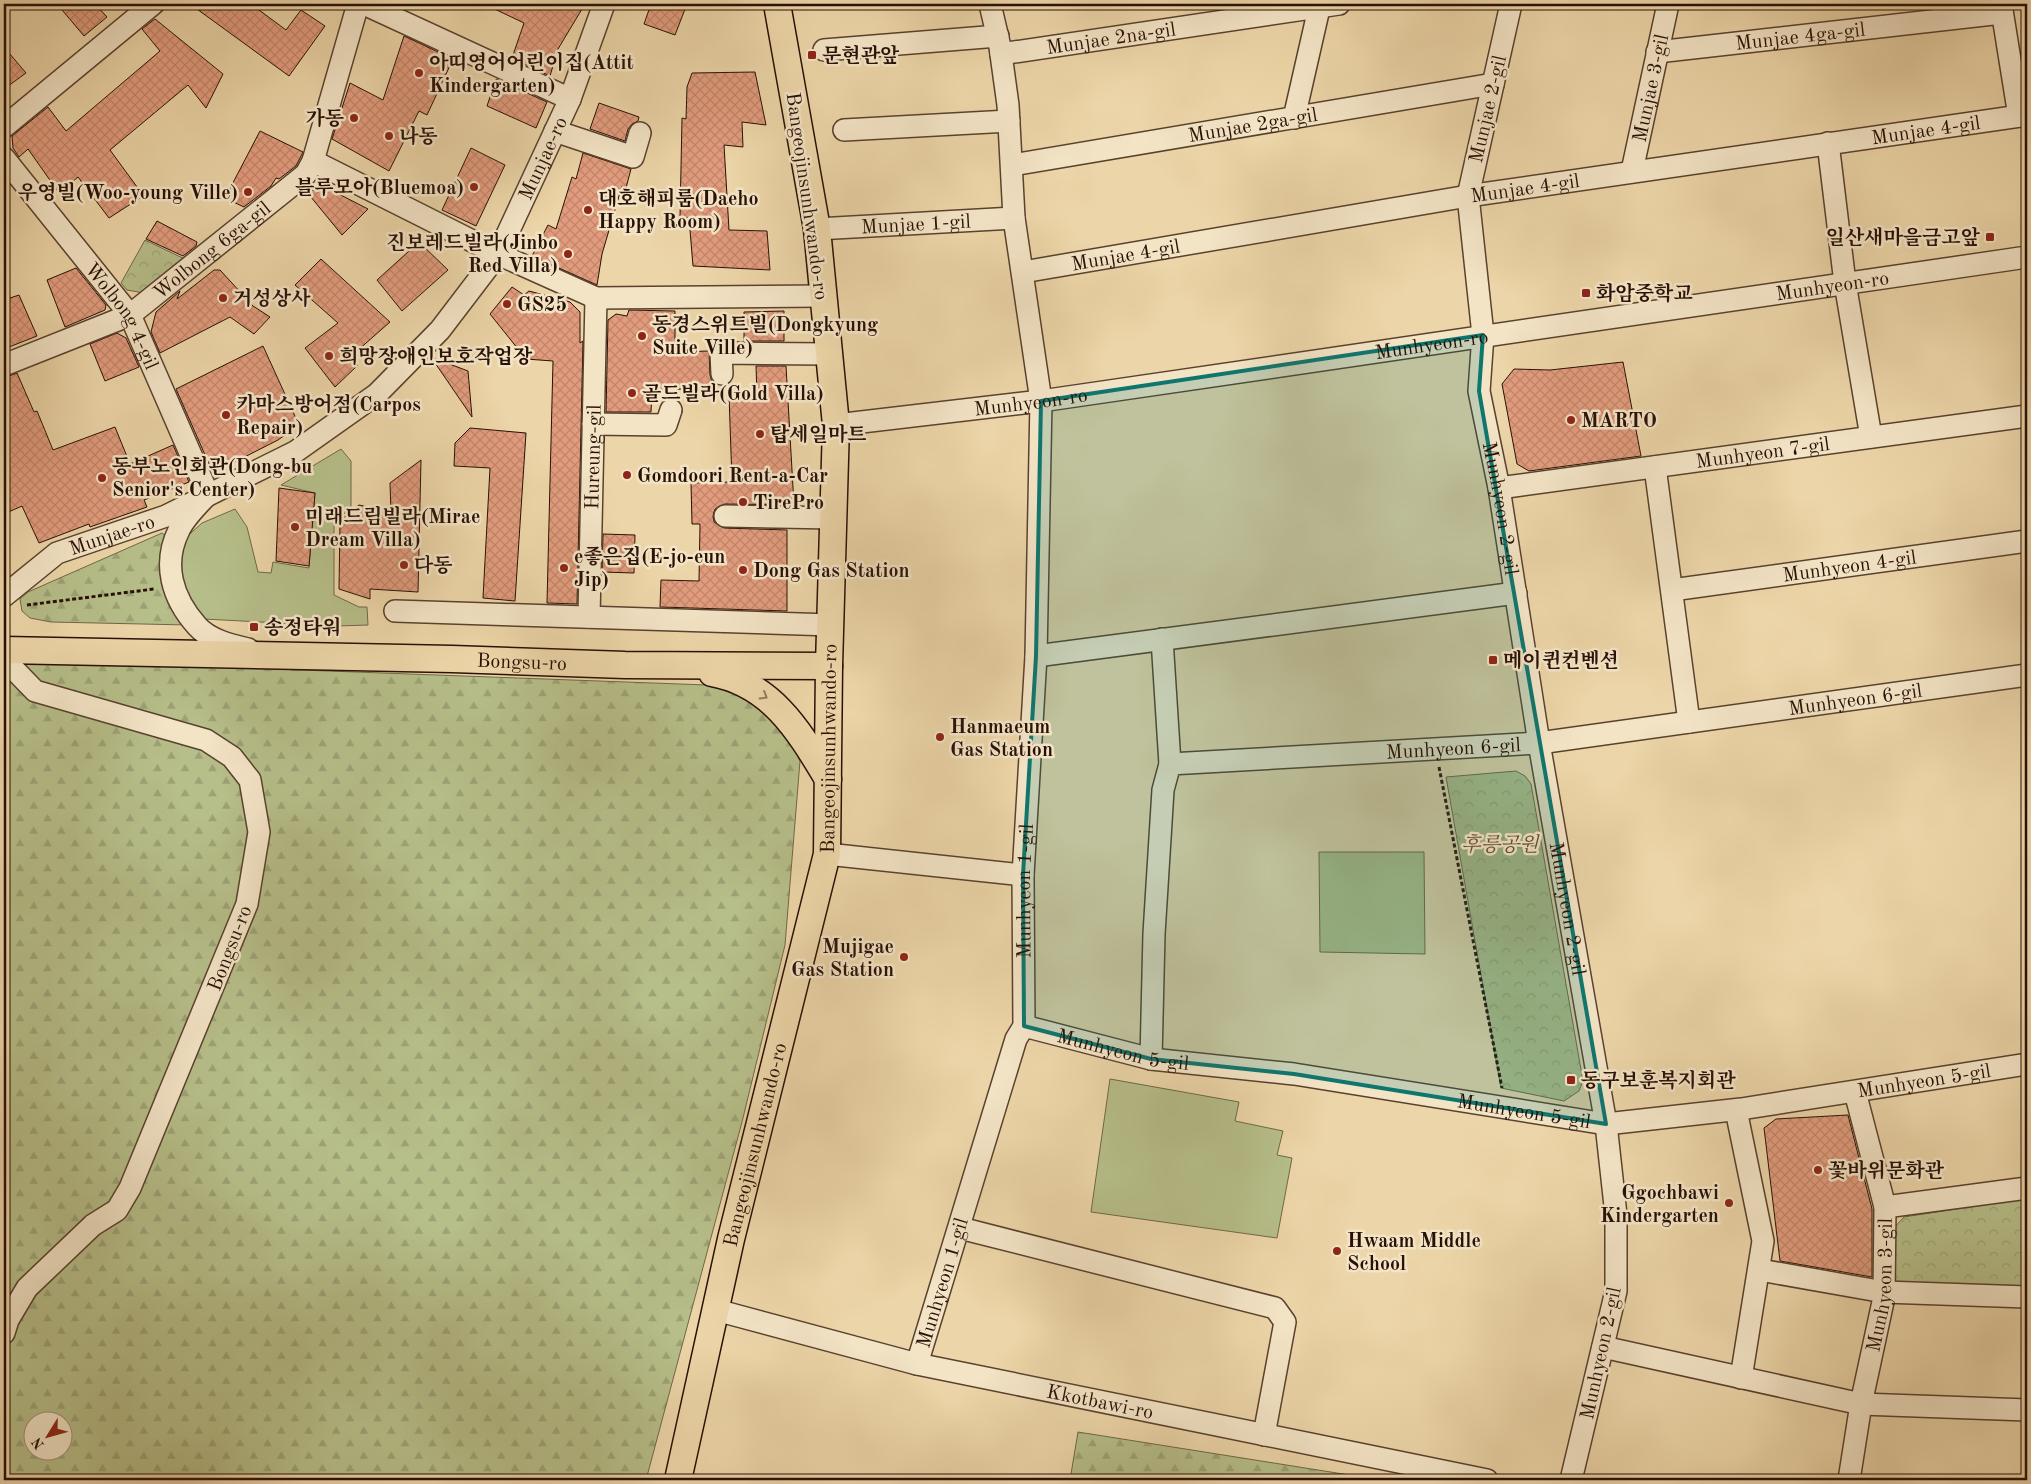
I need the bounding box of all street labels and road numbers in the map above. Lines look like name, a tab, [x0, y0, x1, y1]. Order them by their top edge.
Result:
street label: Munjae 2na-gil	[1045, 20, 1177, 59]
street label: Munjae 4ga-gil	[1734, 21, 1866, 55]
street label: Munjae 3-gil	[1630, 32, 1673, 144]
street label: Munjae 2-gil	[1467, 54, 1511, 165]
street label: Bangeojinsunhwando-ro	[782, 91, 830, 301]
street label: Munjae 2ga-gil	[1187, 106, 1319, 147]
street label: Munjae-ro	[517, 114, 572, 204]
street label: Munjae 4-gil	[1870, 114, 1982, 149]
street label: Munjae 4-gil	[1469, 172, 1581, 208]
street label: Wolbong 6ga-gil	[150, 199, 275, 304]
street label: Munjae 1-gil	[860, 212, 971, 239]
street label: Munjae 4-gil	[1070, 237, 1182, 276]
street label: Wolbong 4-gil	[80, 260, 161, 373]
street label: Munhyeon-ro	[1775, 269, 1890, 306]
street label: Munhyeon-ro	[1374, 328, 1490, 364]
street label: Munhyeon-ro	[973, 386, 1089, 421]
street label: Hureung-gil	[583, 404, 606, 510]
street label: Munhyeon 7-gil	[1695, 435, 1831, 473]
street label: Munhyeon 2-gil	[1478, 440, 1521, 577]
street label: Munjae-ro	[67, 513, 158, 560]
street label: Munhyeon 4-gil	[1781, 548, 1918, 587]
street label: Bangeojinsunhwando-ro	[819, 644, 842, 854]
street label: Bongsu-ro	[476, 652, 567, 675]
street label: Munhyeon 6-gil	[1787, 682, 1924, 720]
street label: Munhyeon 6-gil	[1385, 736, 1521, 764]
street label: Munhyeon 1-gil	[1015, 823, 1038, 959]
street label: Munhyeon 2-gil	[1545, 841, 1588, 977]
street label: Bongsu-ro	[205, 903, 256, 994]
street label: Munhyeon 5-gil	[1054, 1027, 1190, 1075]
street label: Bangeojinsunhwando-ro	[722, 1041, 792, 1249]
street label: Munhyeon 5-gil	[1856, 1062, 1992, 1103]
street label: Munhyeon 5-gil	[1456, 1092, 1592, 1133]
street label: Munhyeon 1-gil	[914, 1216, 973, 1351]
street label: Munhyeon 3-gil	[1864, 1218, 1897, 1354]
street label: Munhyeon 2-gil	[1578, 1285, 1626, 1421]
street label: Kkotbawi-ro	[1045, 1383, 1155, 1424]

